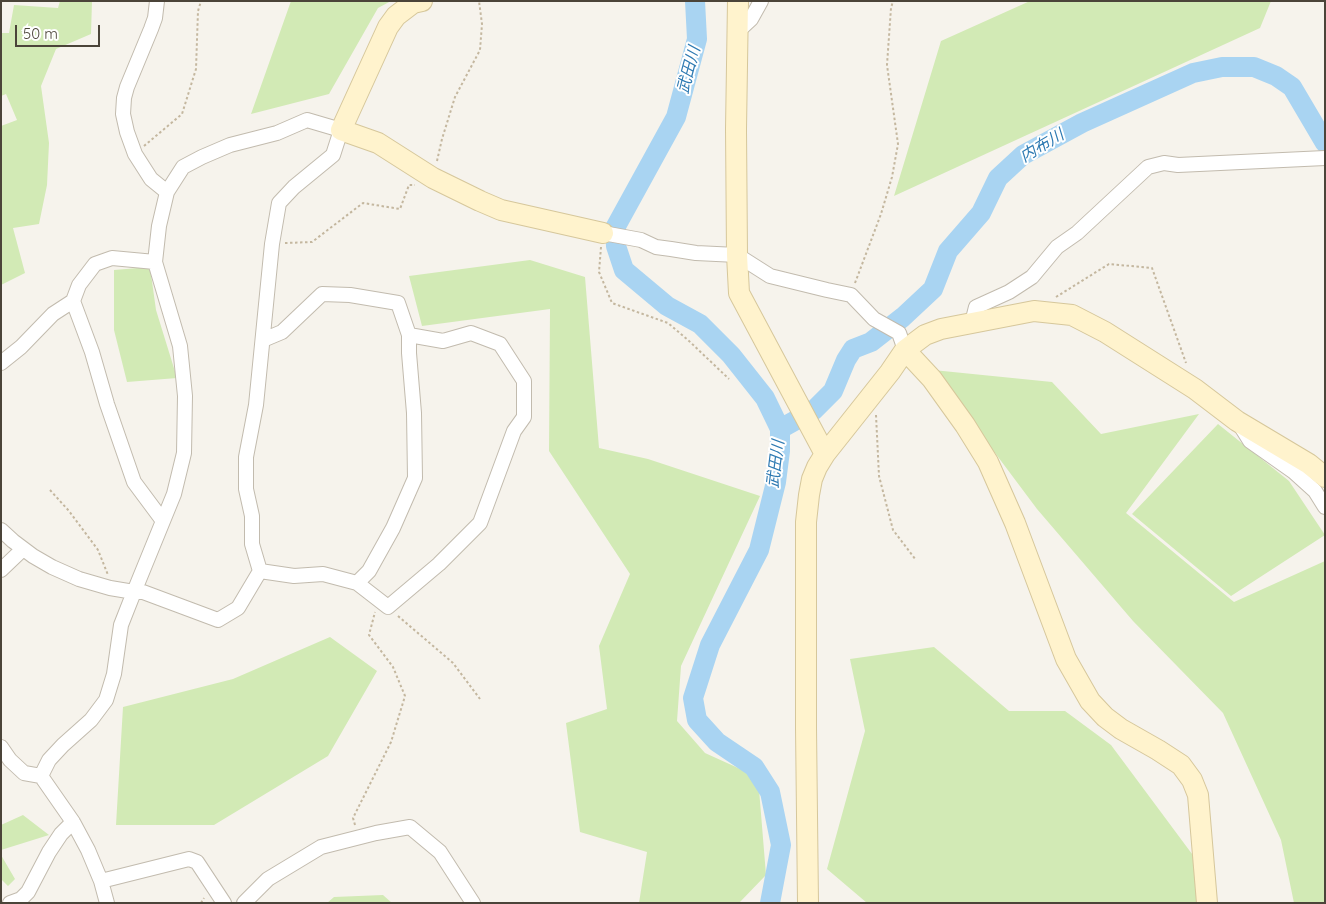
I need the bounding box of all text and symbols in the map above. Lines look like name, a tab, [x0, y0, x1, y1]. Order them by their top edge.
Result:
scale bar	[18, 15, 102, 47]
text: 50 m	[23, 24, 58, 43]
water label: 武田川	[674, 44, 704, 96]
water label: 内布川	[1016, 125, 1068, 167]
water label: 武田川	[764, 439, 788, 489]

